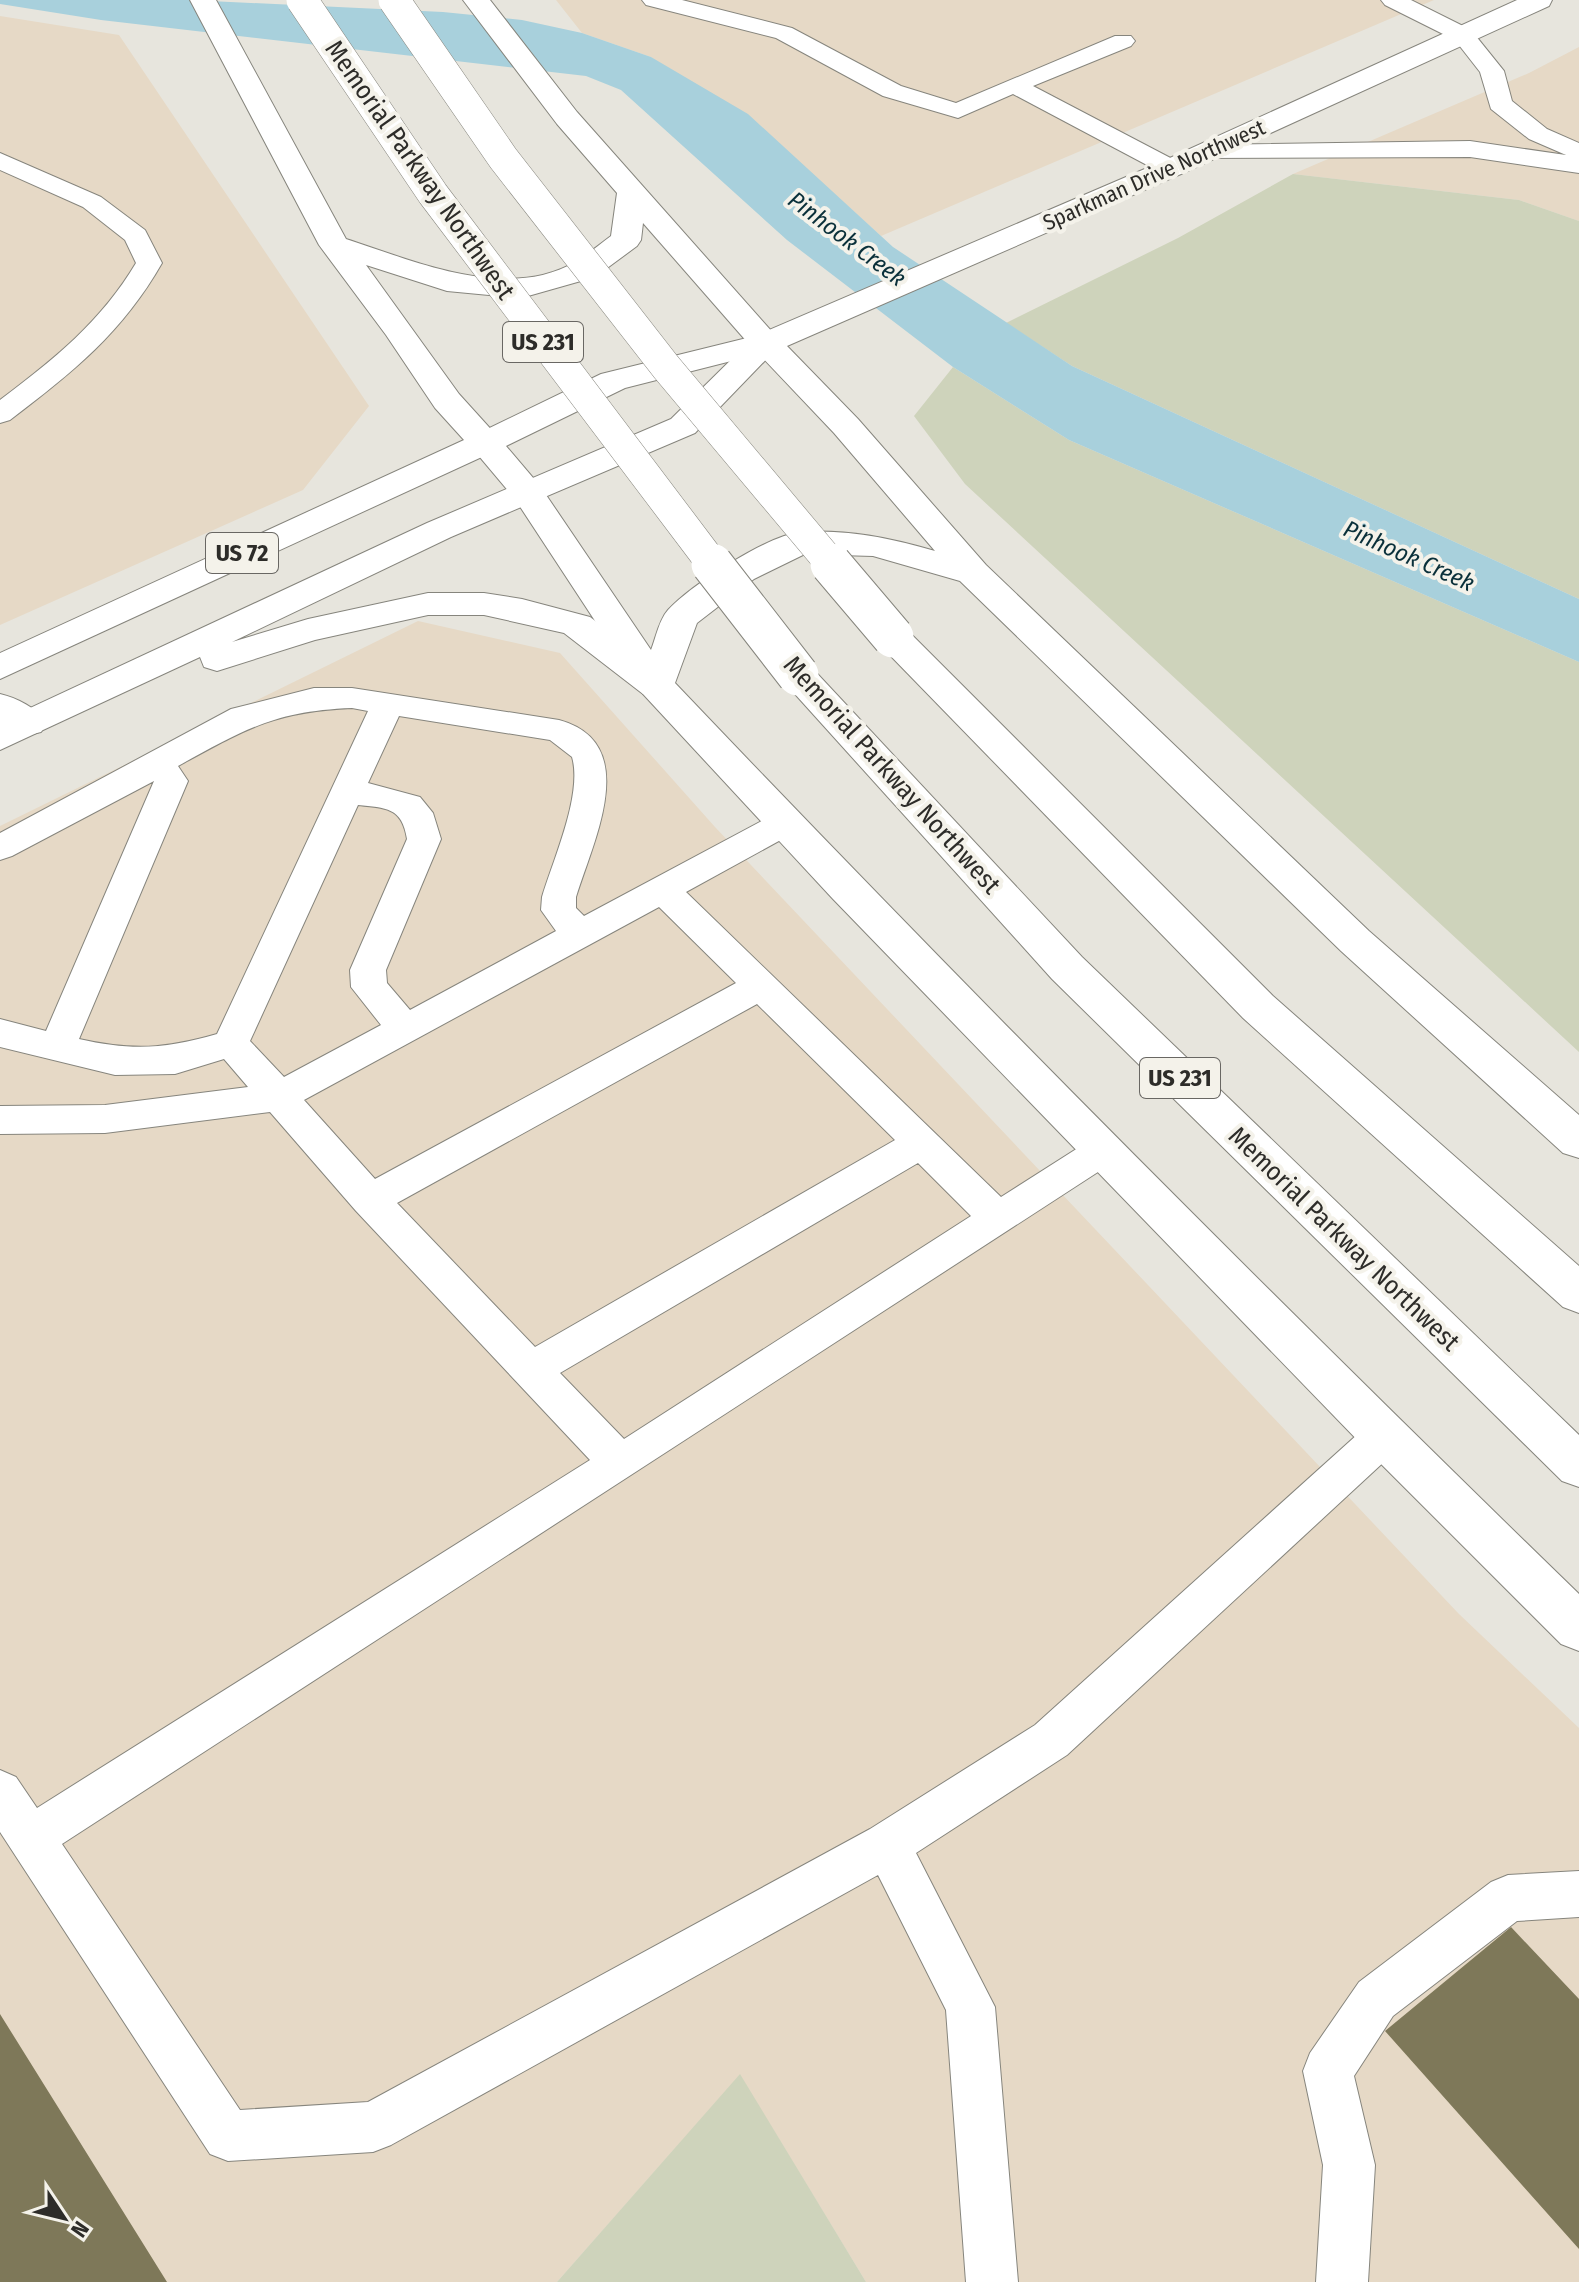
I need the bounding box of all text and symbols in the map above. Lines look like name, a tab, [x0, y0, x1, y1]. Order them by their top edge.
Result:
street label: Memorial Parkway Northwest	[319, 34, 522, 306]
street label: Sparkman Drive Northwest	[1039, 113, 1270, 236]
water label: Pinhook Creek	[783, 186, 911, 292]
road number: US 231	[503, 322, 583, 362]
water label: Pinhook Creek	[1339, 515, 1479, 597]
road number: US 72	[206, 533, 278, 573]
street label: Memorial Parkway Northwest	[777, 650, 1007, 901]
road number: US 231	[1140, 1058, 1220, 1098]
street label: Memorial Parkway Northwest	[1222, 1120, 1466, 1358]
north arrow	[24, 2178, 104, 2258]
text: N	[65, 2216, 95, 2242]

